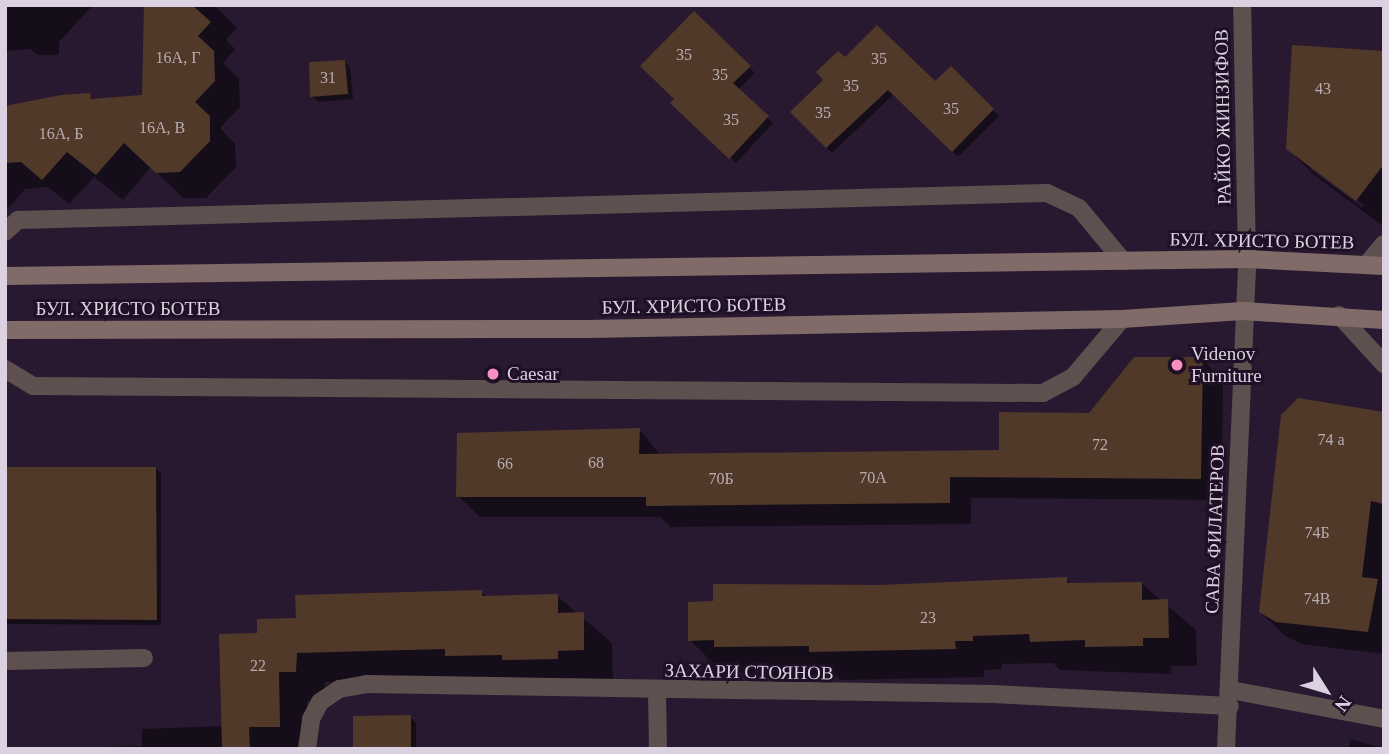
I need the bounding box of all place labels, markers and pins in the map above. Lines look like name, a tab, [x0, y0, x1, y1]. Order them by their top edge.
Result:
place label: Videnov Furniture	[1191, 343, 1262, 387]
marker: Videnov Furniture	[1169, 357, 1185, 373]
place label: Caesar	[507, 363, 559, 385]
marker: Caesar	[485, 366, 501, 382]

